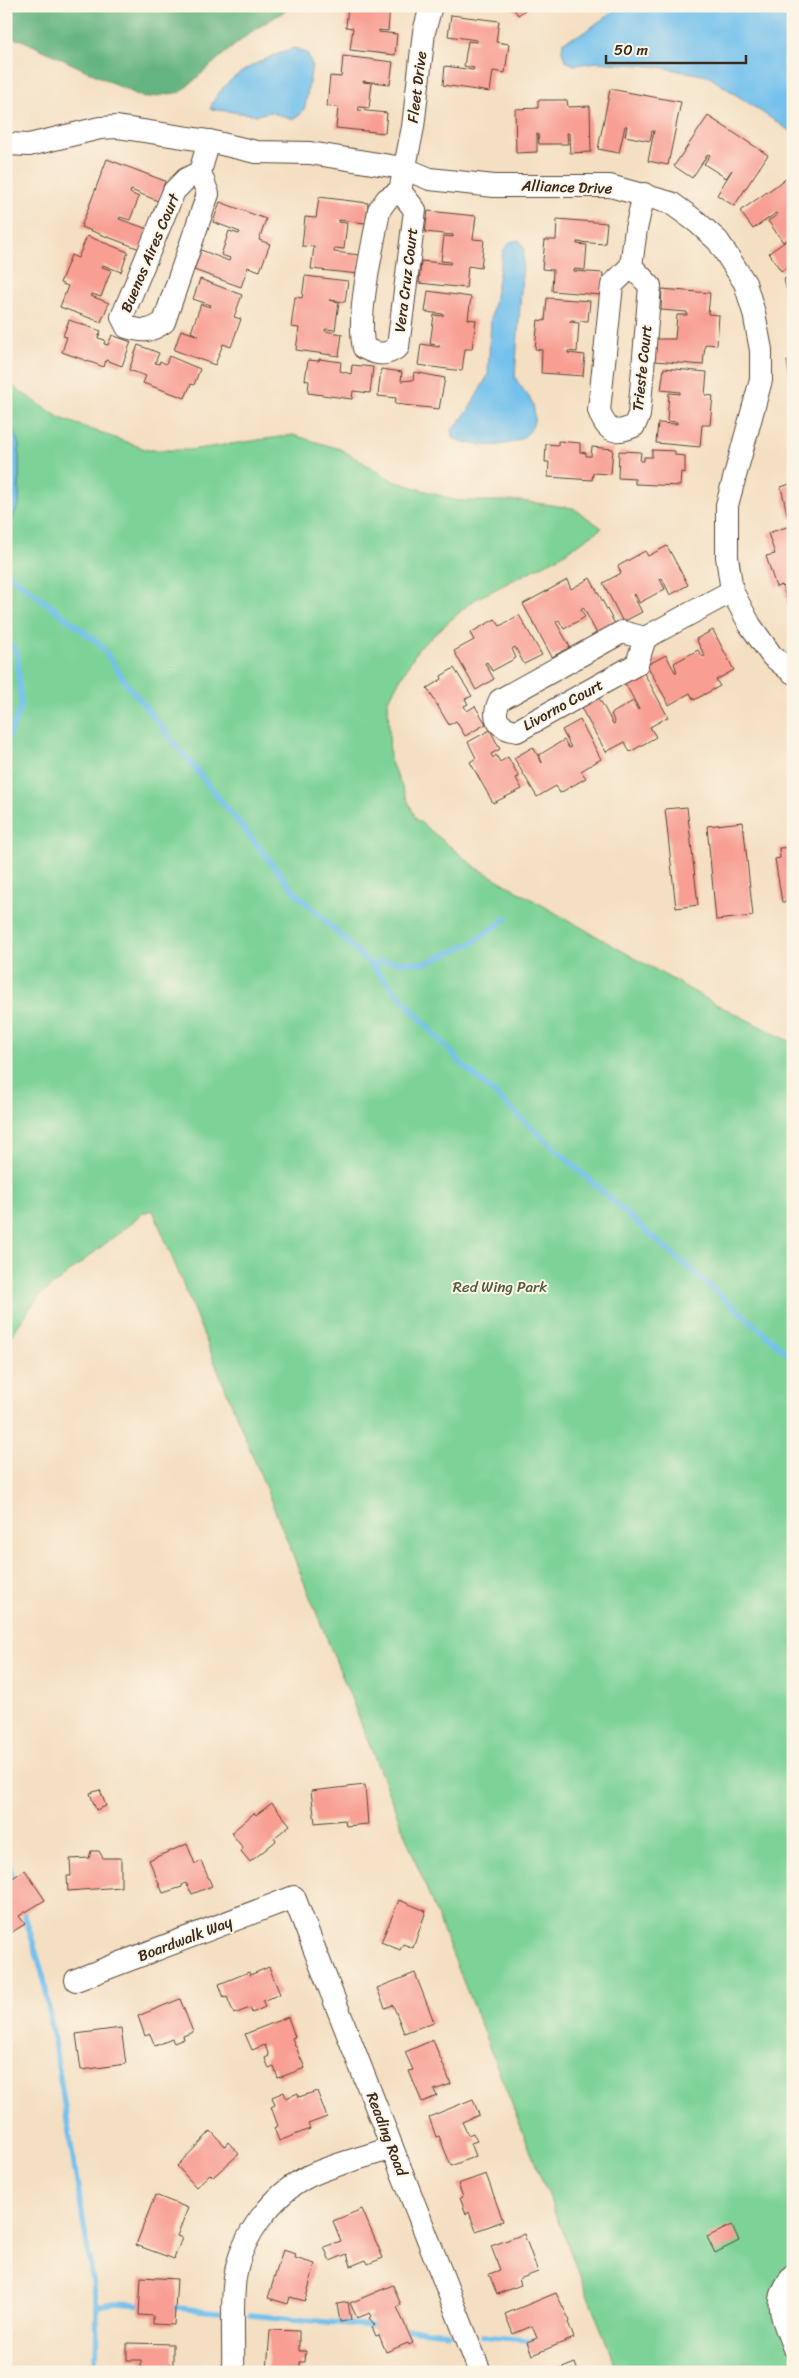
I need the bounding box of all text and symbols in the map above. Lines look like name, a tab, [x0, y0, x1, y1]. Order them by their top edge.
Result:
scale bar	[606, 32, 746, 64]
text: 50 m	[614, 37, 649, 63]
street label: Fleet Drive	[400, 49, 434, 124]
street label: Alliance Drive	[520, 172, 613, 202]
street label: Buenos Aires Court	[113, 189, 187, 317]
street label: Vera Cruz Court	[387, 226, 425, 334]
street label: Trieste Court	[625, 323, 660, 413]
street label: Livorno Court	[518, 672, 609, 738]
park label: Red Wing Park	[453, 1274, 547, 1300]
street label: Boardwalk Way	[134, 1909, 236, 1969]
street label: Reading Road	[359, 2088, 415, 2181]

